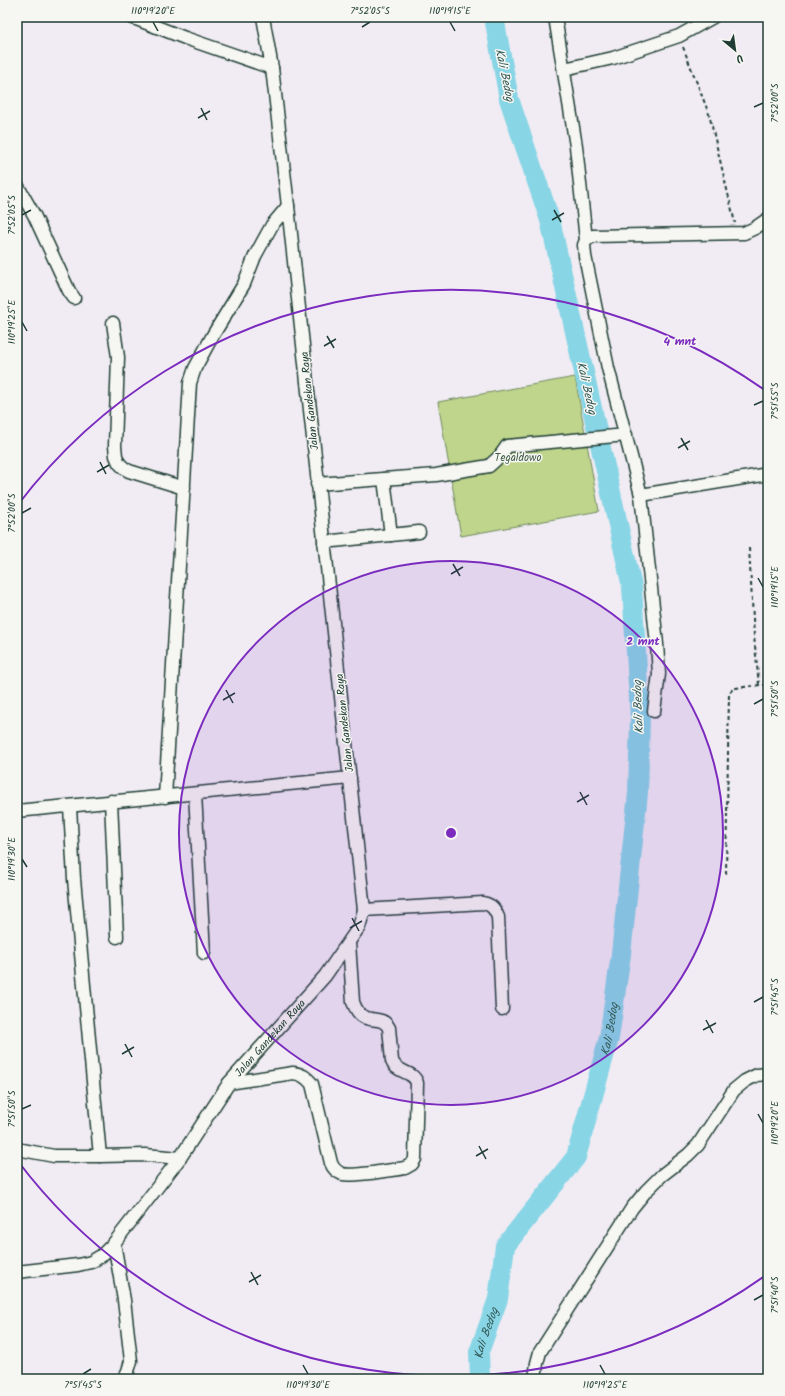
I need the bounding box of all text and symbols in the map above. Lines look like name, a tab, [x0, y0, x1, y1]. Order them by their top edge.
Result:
text: 110°19'20"E	[131, 3, 176, 19]
text: 7°52'05"S	[350, 3, 390, 19]
text: 110°19'15"E	[429, 3, 472, 19]
north arrow	[715, 30, 755, 70]
water label: Kali Bedog	[490, 47, 520, 105]
text: U	[732, 48, 747, 68]
text: 7°52'00"S	[767, 83, 783, 123]
text: 7°52'05"S	[4, 195, 20, 235]
text: 110°19'25"E	[4, 299, 20, 344]
text: 4 mnt	[663, 332, 697, 351]
street label: Jalan Gandekan Raya	[296, 351, 324, 451]
water label: Kali Bedog	[571, 360, 602, 418]
text: 7°51'55"S	[767, 382, 783, 420]
park label: Tegaldowo	[495, 449, 541, 467]
text: 7°52'00"S	[4, 493, 20, 533]
text: 110°19'15"E	[767, 565, 783, 608]
text: 2 mnt	[626, 632, 660, 651]
street label: Jalan Gandekan Raya	[331, 673, 359, 773]
water label: Kali Bedog	[628, 679, 649, 734]
text: 7°51'50"S	[767, 680, 783, 717]
centre of rings	[444, 826, 458, 840]
text: 110°19'30"E	[4, 836, 20, 881]
text: 7°51'45"S	[767, 978, 783, 1016]
street label: Jalan Gandekan Raya	[231, 995, 310, 1081]
water label: Kali Bedog	[596, 1000, 624, 1058]
text: 7°51'50"S	[4, 1090, 20, 1127]
text: 110°19'20"E	[767, 1100, 783, 1145]
text: 7°51'40"S	[767, 1276, 783, 1314]
water label: Kali Bedog	[470, 1304, 505, 1359]
text: 7°51'45"S	[64, 1377, 102, 1393]
text: 110°19'30"E	[286, 1377, 331, 1393]
text: 110°19'25"E	[583, 1377, 628, 1393]

